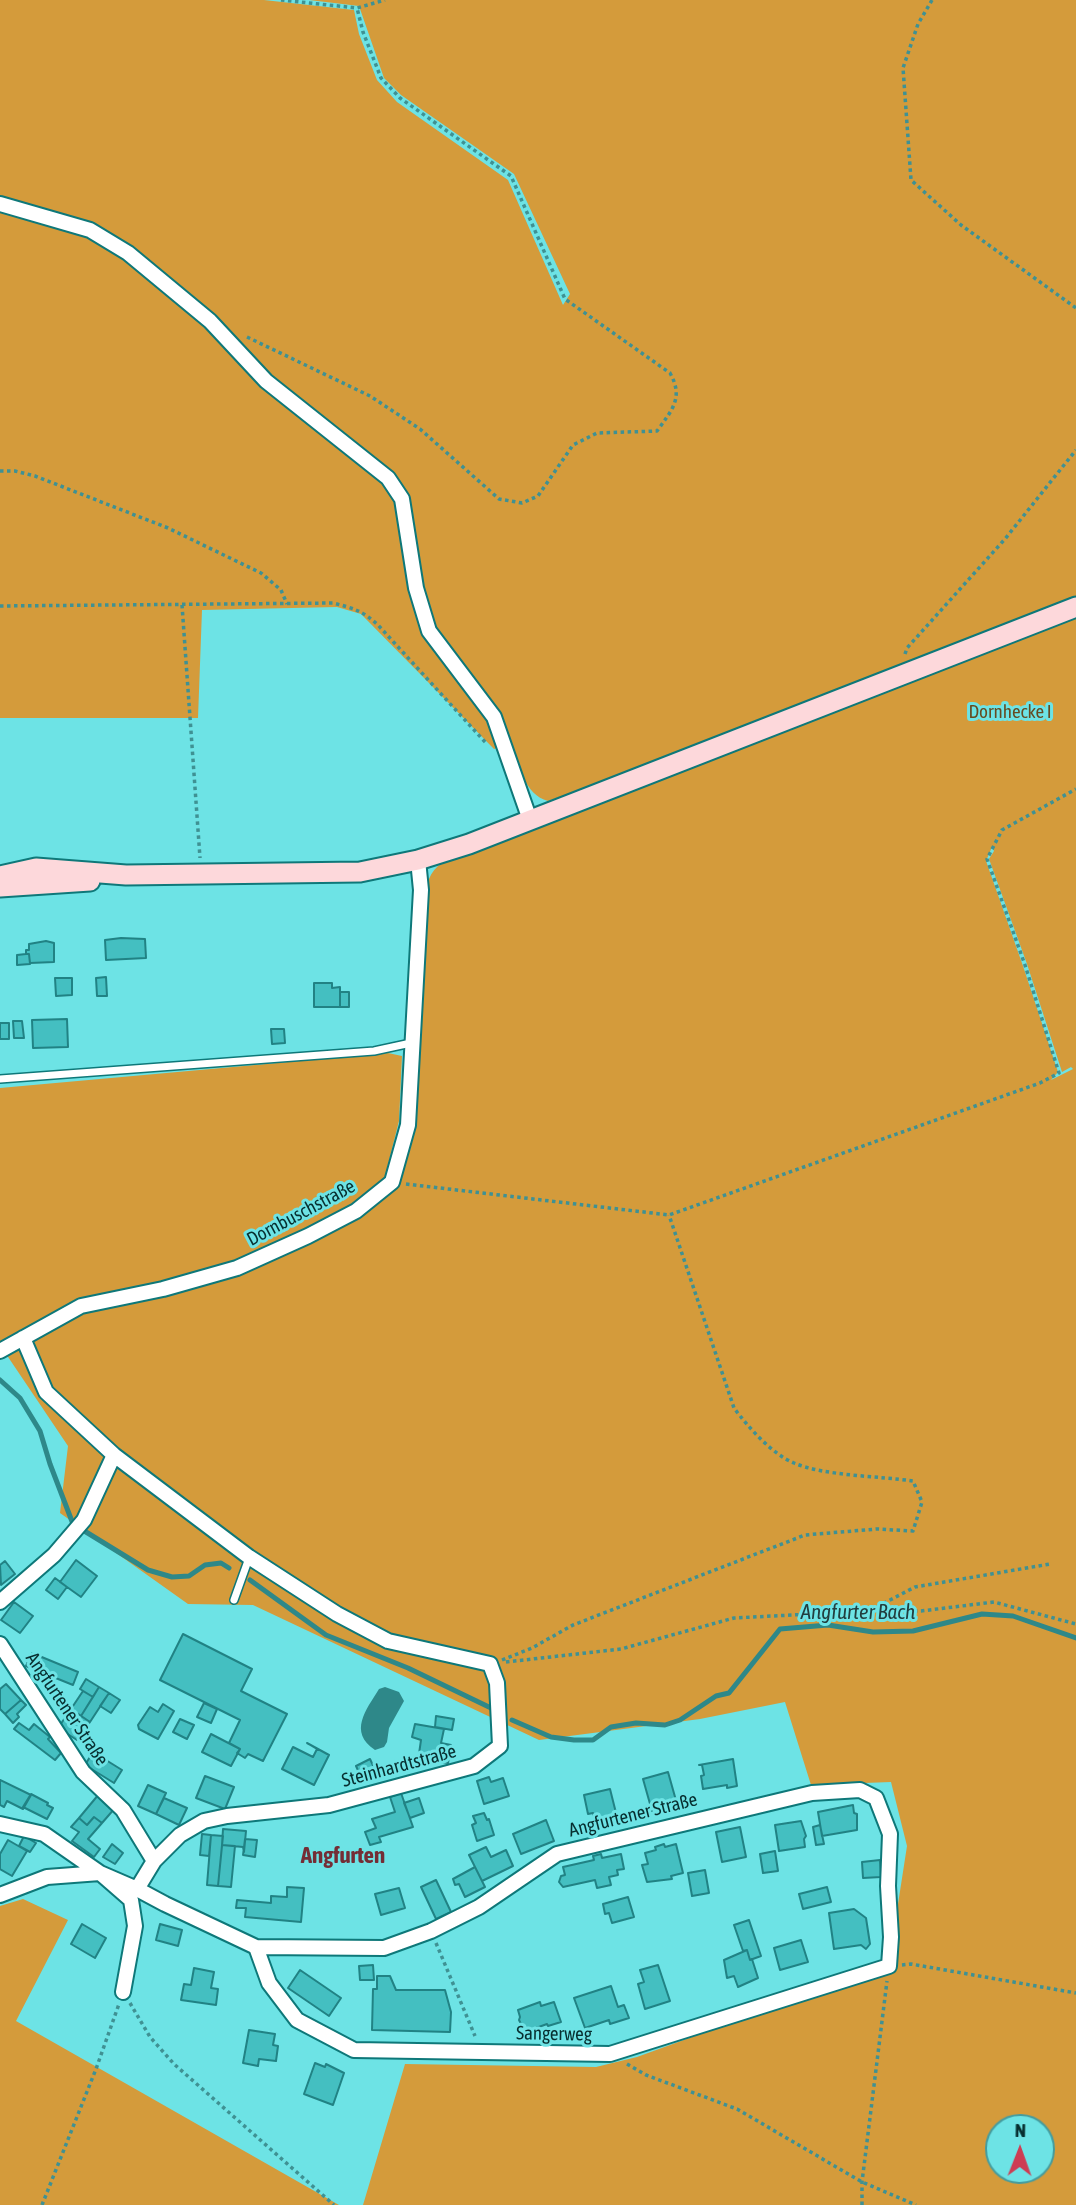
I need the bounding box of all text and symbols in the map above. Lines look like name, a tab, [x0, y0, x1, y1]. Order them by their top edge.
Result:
park label: Dornhecke I	[968, 701, 1052, 723]
street label: Dornbuschstraße	[243, 1175, 359, 1251]
water label: Angfurter Bach	[801, 1599, 915, 1625]
street label: Angfurtener Straße	[21, 1648, 113, 1770]
street label: Steinhardtstraße	[339, 1740, 459, 1792]
street label: Angfurtener Straße	[566, 1788, 700, 1842]
district label: Angfurten	[301, 1842, 385, 1870]
street label: Sangerweg	[516, 2022, 592, 2046]
north arrow	[985, 2114, 1055, 2184]
text: N	[1015, 2119, 1026, 2141]

